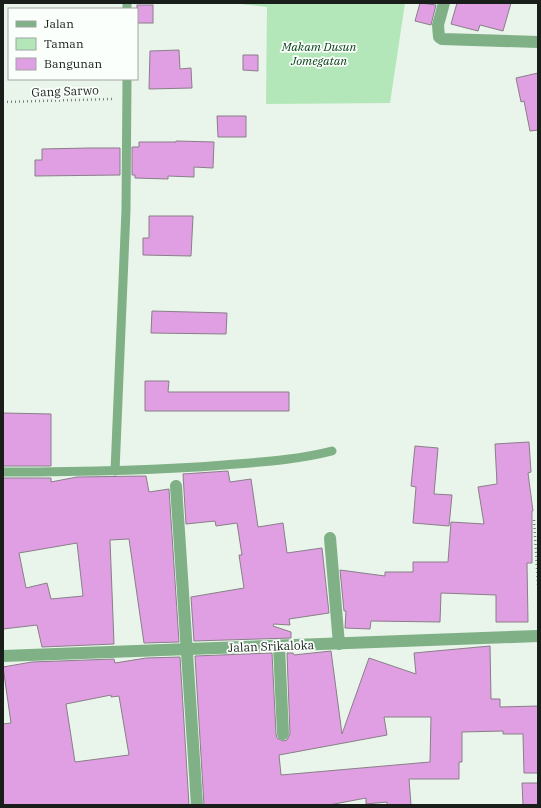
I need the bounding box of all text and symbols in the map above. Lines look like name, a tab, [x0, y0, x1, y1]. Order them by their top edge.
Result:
legend	[8, 8, 138, 80]
text: Jalan	[44, 16, 74, 31]
text: Taman	[44, 36, 84, 51]
park label: Makam Dusun Jomegatan	[281, 39, 356, 68]
text: Bangunan	[44, 56, 102, 71]
street label: Gang Sarwo	[31, 82, 99, 100]
street label: Jalan Srikaloka	[228, 637, 315, 655]

